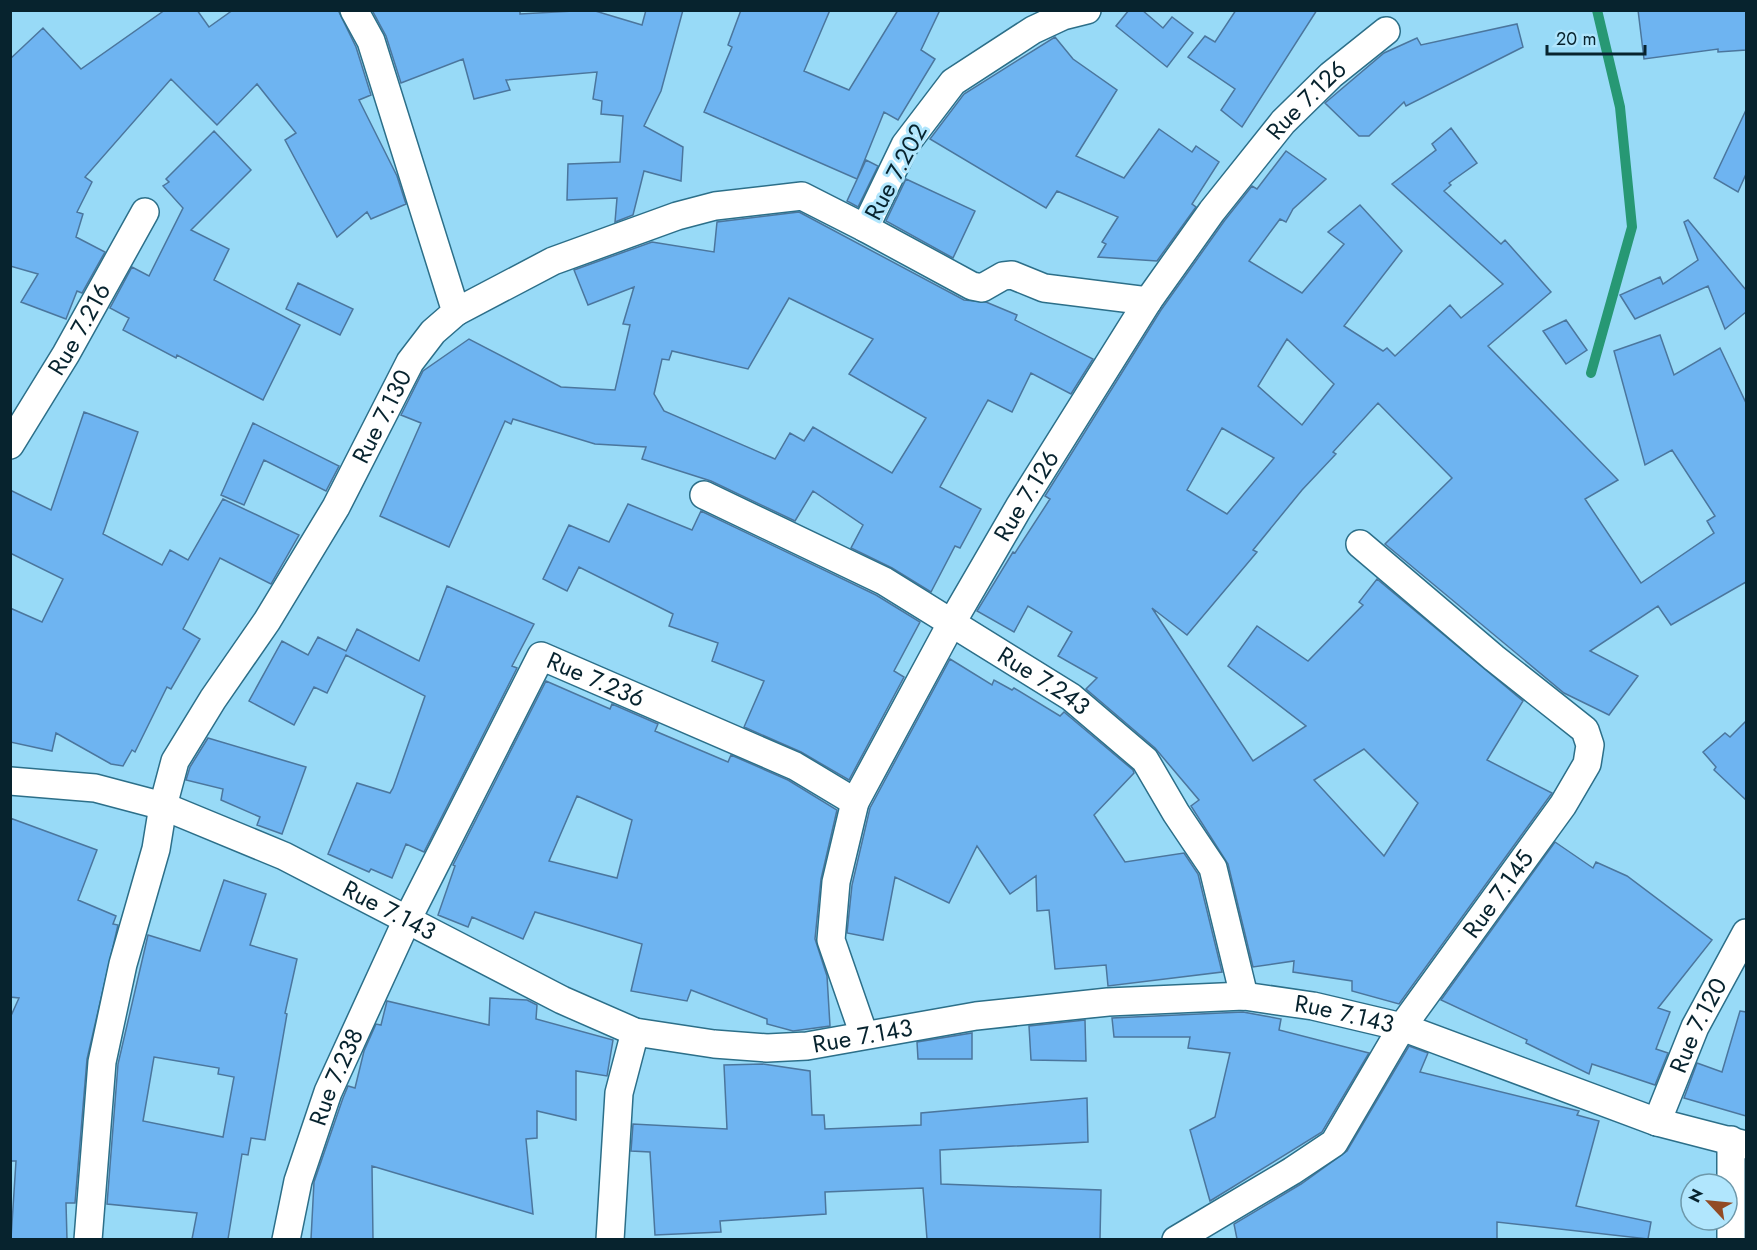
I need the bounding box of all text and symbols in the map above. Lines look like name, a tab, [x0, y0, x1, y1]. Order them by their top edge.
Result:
scale bar	[1547, 18, 1644, 56]
text: 20 m	[1556, 26, 1596, 52]
street label: Rue 7.126	[1257, 51, 1354, 147]
street label: Rue 7.202	[856, 117, 936, 226]
street label: Rue 7.216	[39, 276, 119, 382]
street label: Rue 7.130	[343, 363, 420, 469]
street label: Rue 7.126	[985, 443, 1067, 548]
street label: Rue 7.243	[991, 638, 1098, 723]
street label: Rue 7.236	[541, 643, 650, 716]
street label: Rue 7.145	[1454, 843, 1542, 945]
street label: Rue 7.143	[337, 871, 442, 949]
street label: Rue 7.120	[1660, 971, 1736, 1078]
street label: Rue 7.143	[1293, 986, 1398, 1042]
street label: Rue 7.143	[810, 1010, 915, 1062]
street label: Rue 7.238	[300, 1022, 372, 1130]
north arrow	[1679, 1172, 1739, 1232]
text: N	[1683, 1185, 1709, 1206]

